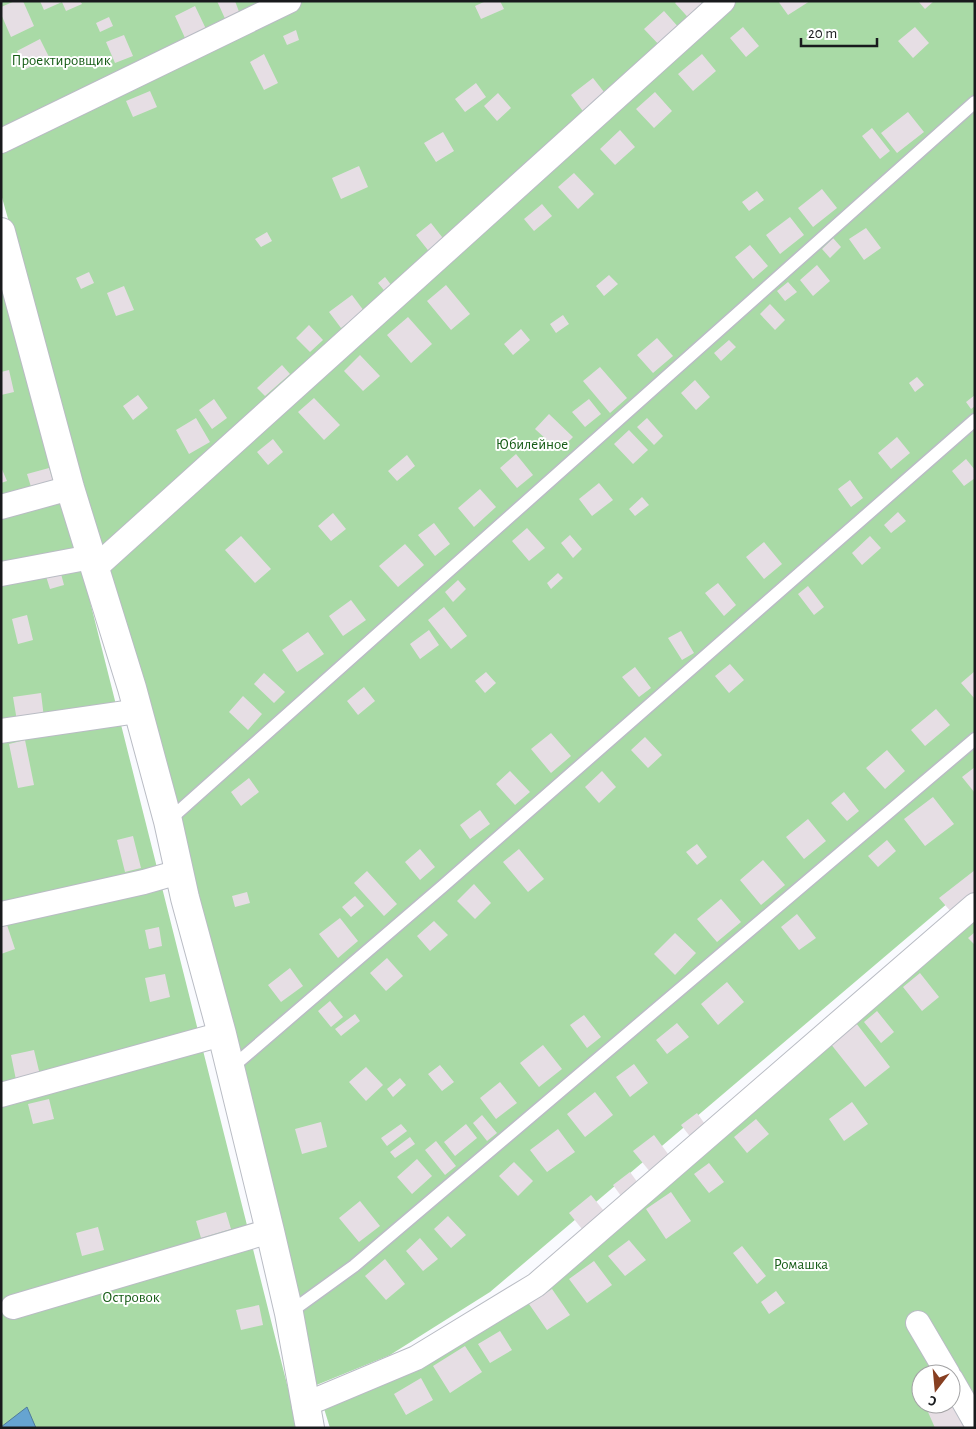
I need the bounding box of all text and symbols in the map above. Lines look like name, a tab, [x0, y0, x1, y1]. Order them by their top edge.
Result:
scale bar	[801, 15, 877, 47]
text: 20 m	[808, 26, 837, 41]
park label: Проектировщик	[11, 53, 111, 68]
park label: Юбилейное	[496, 437, 568, 452]
park label: Ромашка	[774, 1257, 828, 1272]
park label: Островок	[102, 1290, 160, 1305]
north arrow	[911, 1364, 961, 1414]
text: С	[927, 1393, 938, 1408]

